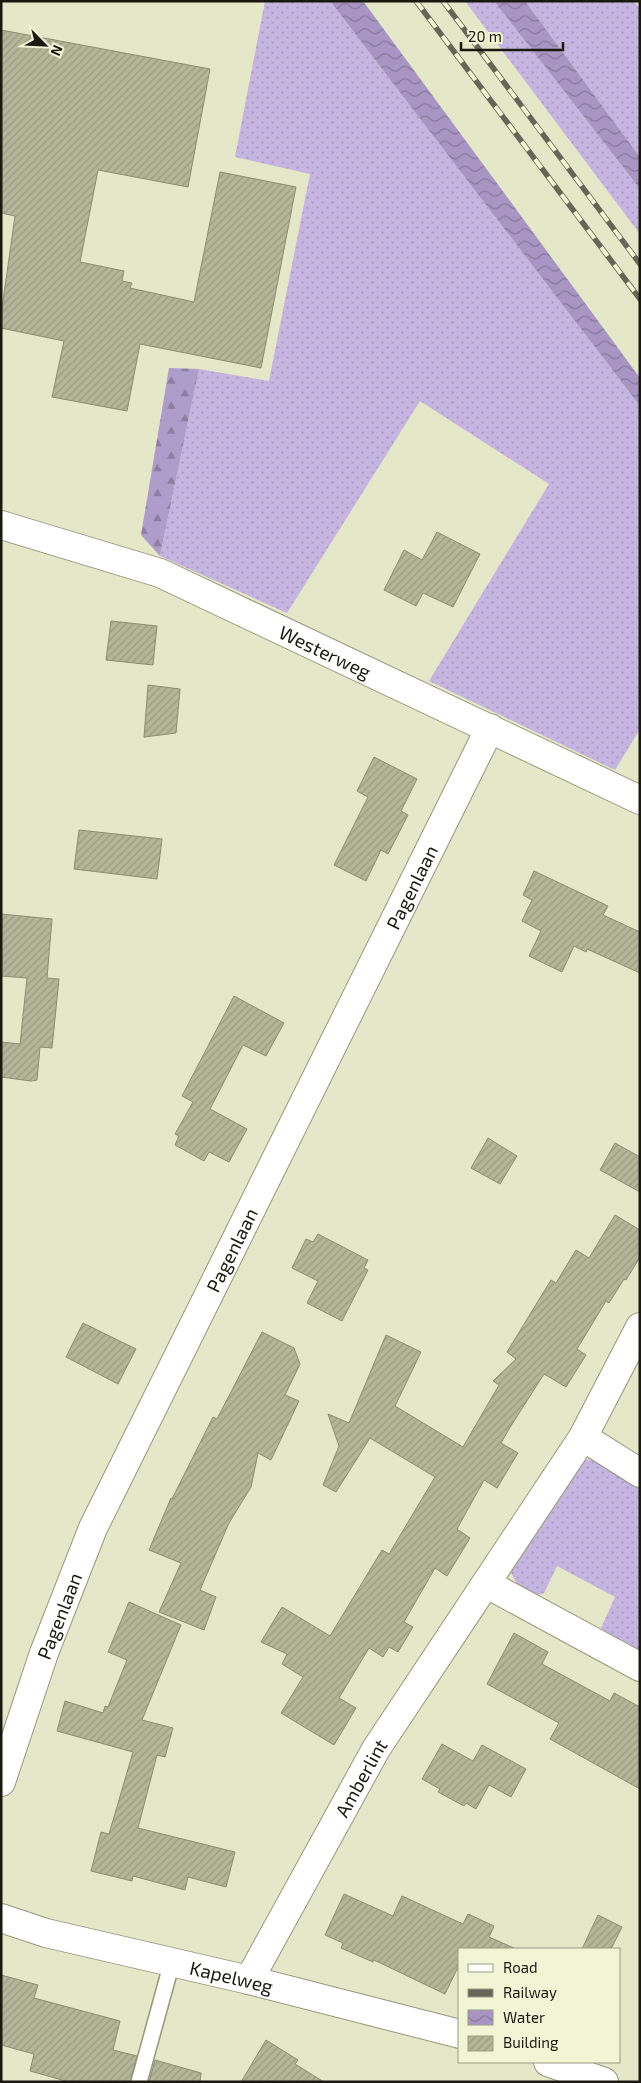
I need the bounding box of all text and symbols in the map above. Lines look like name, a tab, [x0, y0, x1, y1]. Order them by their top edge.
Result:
north arrow	[20, 20, 70, 70]
scale bar	[461, 20, 564, 52]
text: 20 m	[468, 27, 502, 45]
text: N	[48, 42, 67, 59]
street label: Westerweg	[276, 620, 375, 683]
street label: Pagenlaan	[381, 841, 442, 933]
street label: Pagenlaan	[201, 1204, 262, 1295]
street label: Pagenlaan	[31, 1569, 86, 1662]
street label: Amberlint	[330, 1734, 391, 1821]
legend	[458, 1948, 621, 2063]
street label: Kapelweg	[188, 1955, 276, 1997]
text: Road	[503, 1958, 538, 1976]
text: Railway	[503, 1983, 557, 2001]
text: Water	[503, 2008, 545, 2026]
text: Building	[503, 2033, 559, 2051]

